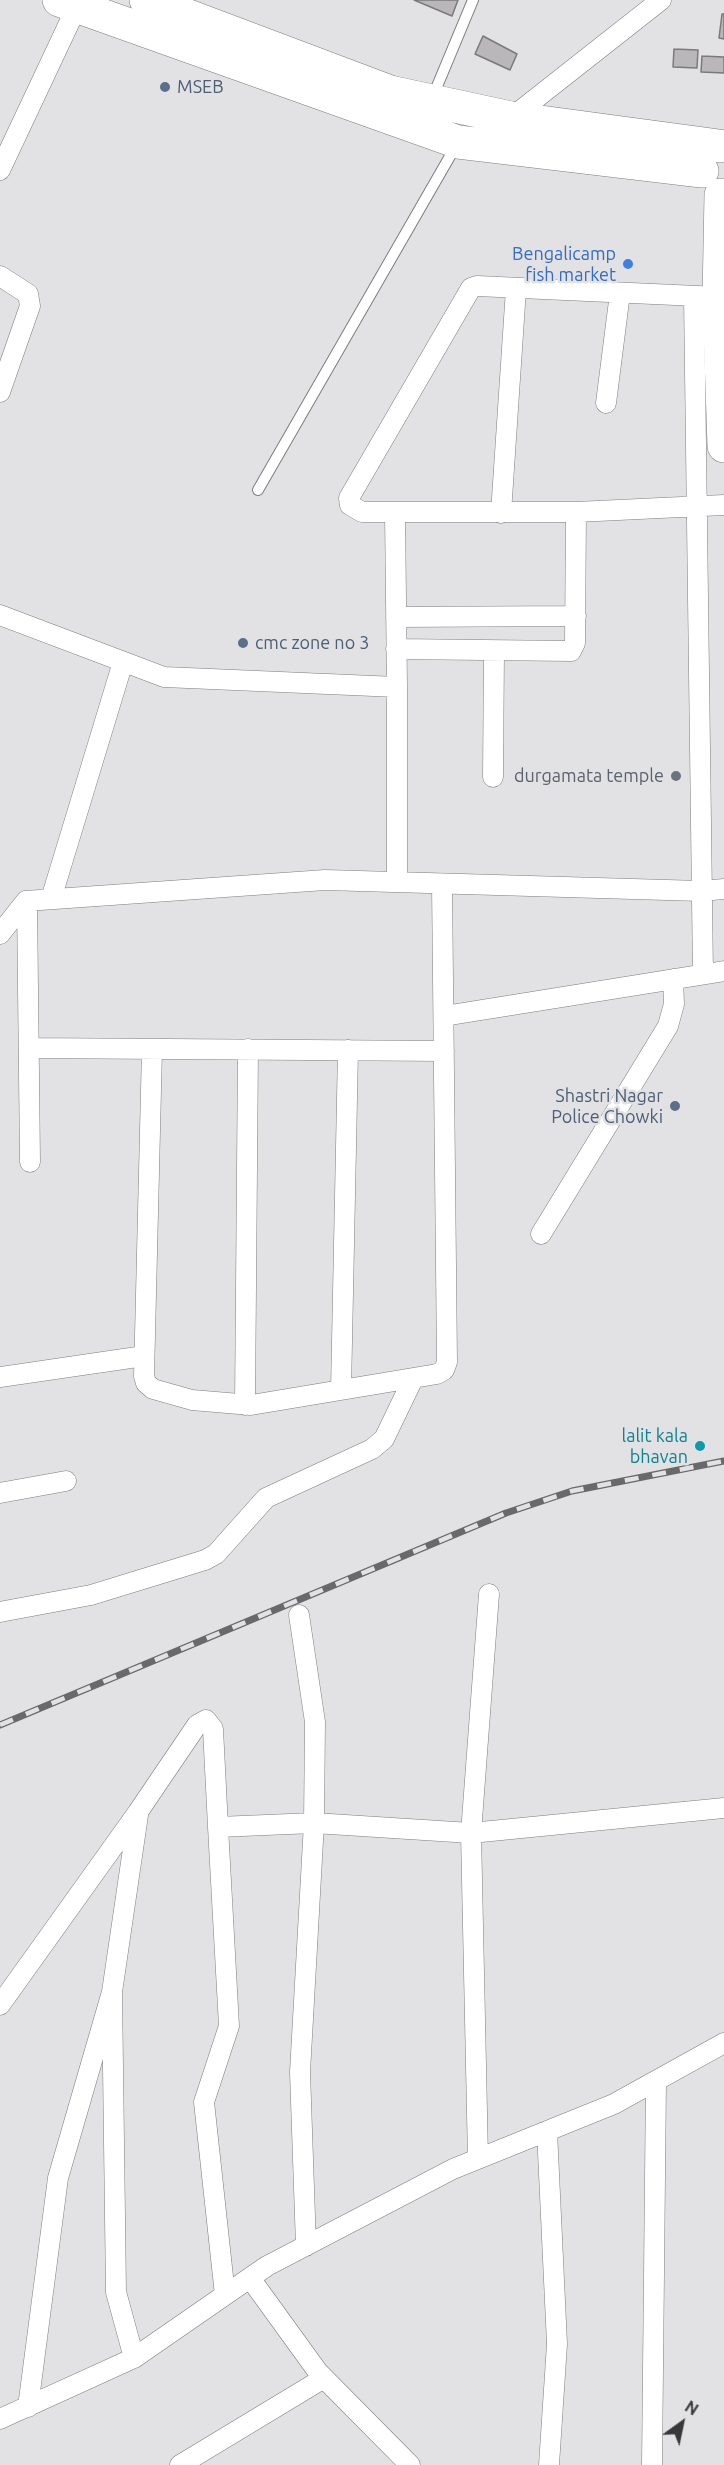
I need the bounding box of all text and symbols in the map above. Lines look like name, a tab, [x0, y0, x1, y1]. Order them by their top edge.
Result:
place label: MSEB	[177, 76, 224, 98]
marker: MSEB	[158, 80, 172, 94]
place label: Bengalicamp fish market	[512, 243, 616, 286]
marker: Bengalicamp fish market	[621, 257, 635, 271]
place label: cmc zone no 3	[255, 632, 369, 654]
marker: cmc zone no 3	[236, 636, 250, 650]
place label: durgamata temple	[514, 765, 664, 787]
marker: durgamata temple	[669, 769, 683, 783]
place label: Shastri Nagar Police Chowki	[551, 1085, 663, 1128]
marker: Shastri Nagar Police Chowki	[668, 1099, 682, 1113]
place label: lalit kala bhavan	[621, 1425, 688, 1468]
marker: lalit kala bhavan	[693, 1439, 707, 1453]
north arrow	[652, 2393, 712, 2453]
text: N	[682, 2397, 702, 2419]

